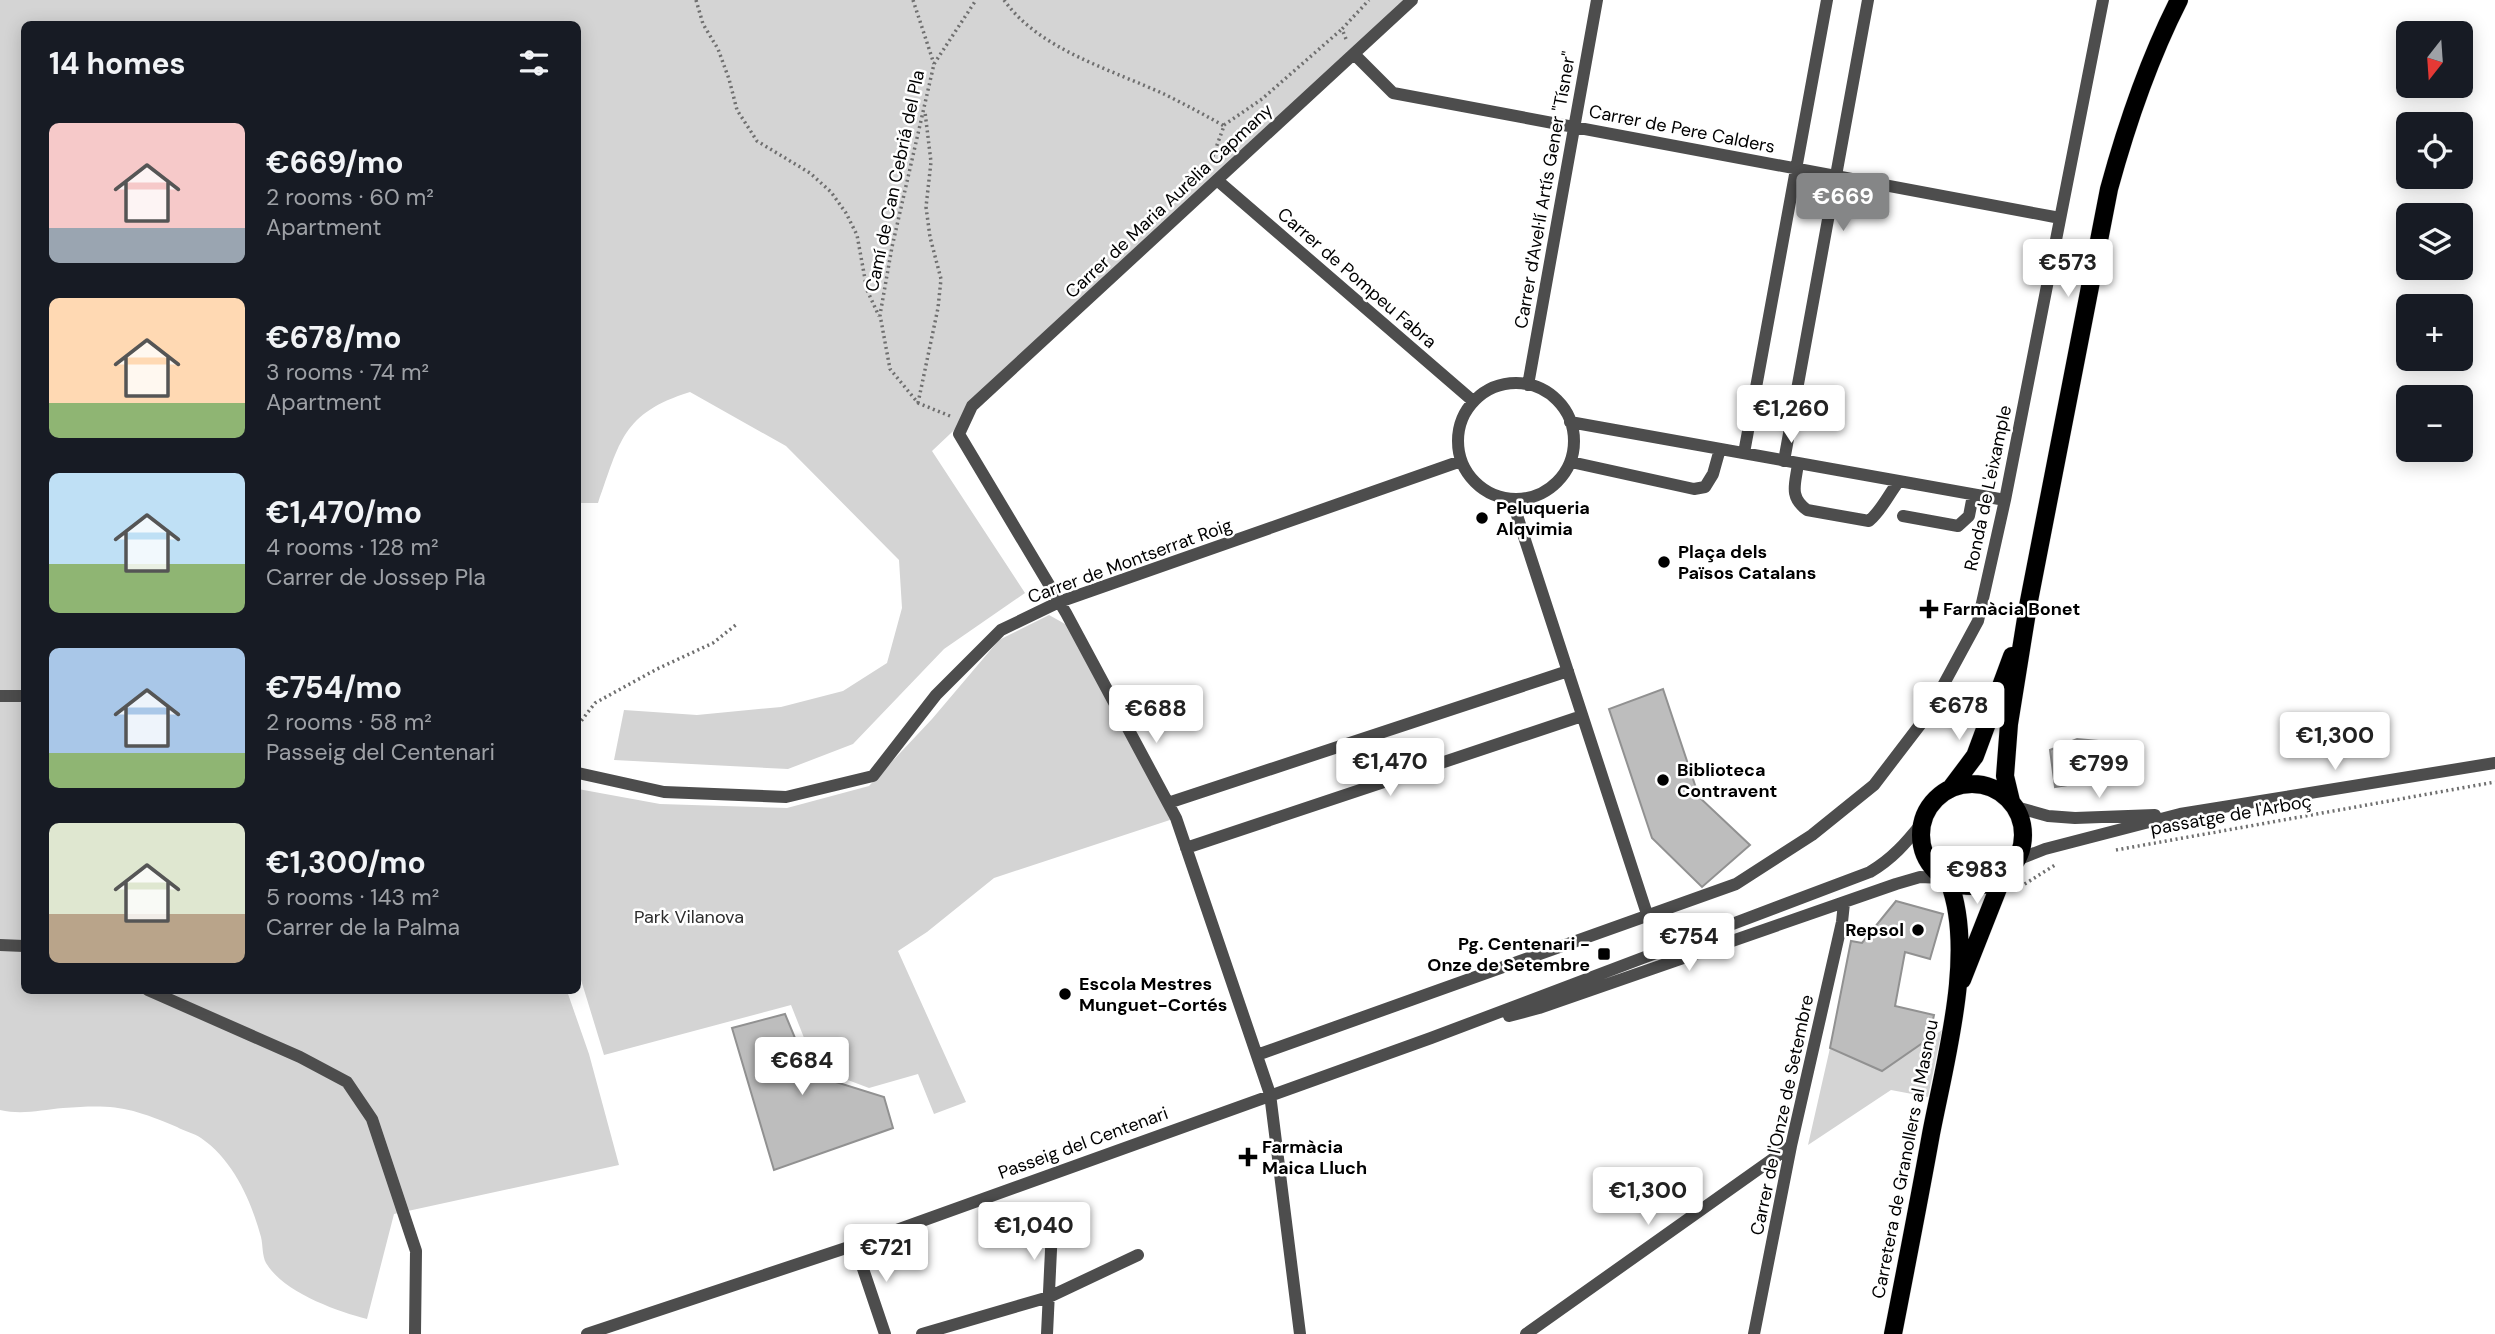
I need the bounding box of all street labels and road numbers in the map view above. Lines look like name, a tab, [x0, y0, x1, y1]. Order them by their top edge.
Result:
street label: Carrer d'Avel·lí Artís Gener "Tísner"	[1509, 49, 1581, 331]
street label: Camí de Can Cebriá del Pla	[860, 68, 930, 294]
street label: Carrer de Maria Aurèlia Capmany	[1060, 98, 1278, 304]
street label: Carrer de Pere Calders	[1587, 99, 1777, 159]
street label: Carrer de Pompeu Fabra	[1272, 202, 1442, 354]
street label: Ronda de L'eixample	[1959, 403, 2017, 573]
street label: Carrer de Montserrat Roig	[1024, 513, 1236, 609]
street label: passatge de l'Arboç	[2148, 789, 2314, 841]
street label: Carrer de l'Onze de Setembre	[1745, 992, 1819, 1238]
street label: Carretera de Granollers al Masnou	[1866, 1017, 1944, 1301]
street label: Passeig del Centenari	[995, 1101, 1171, 1185]

